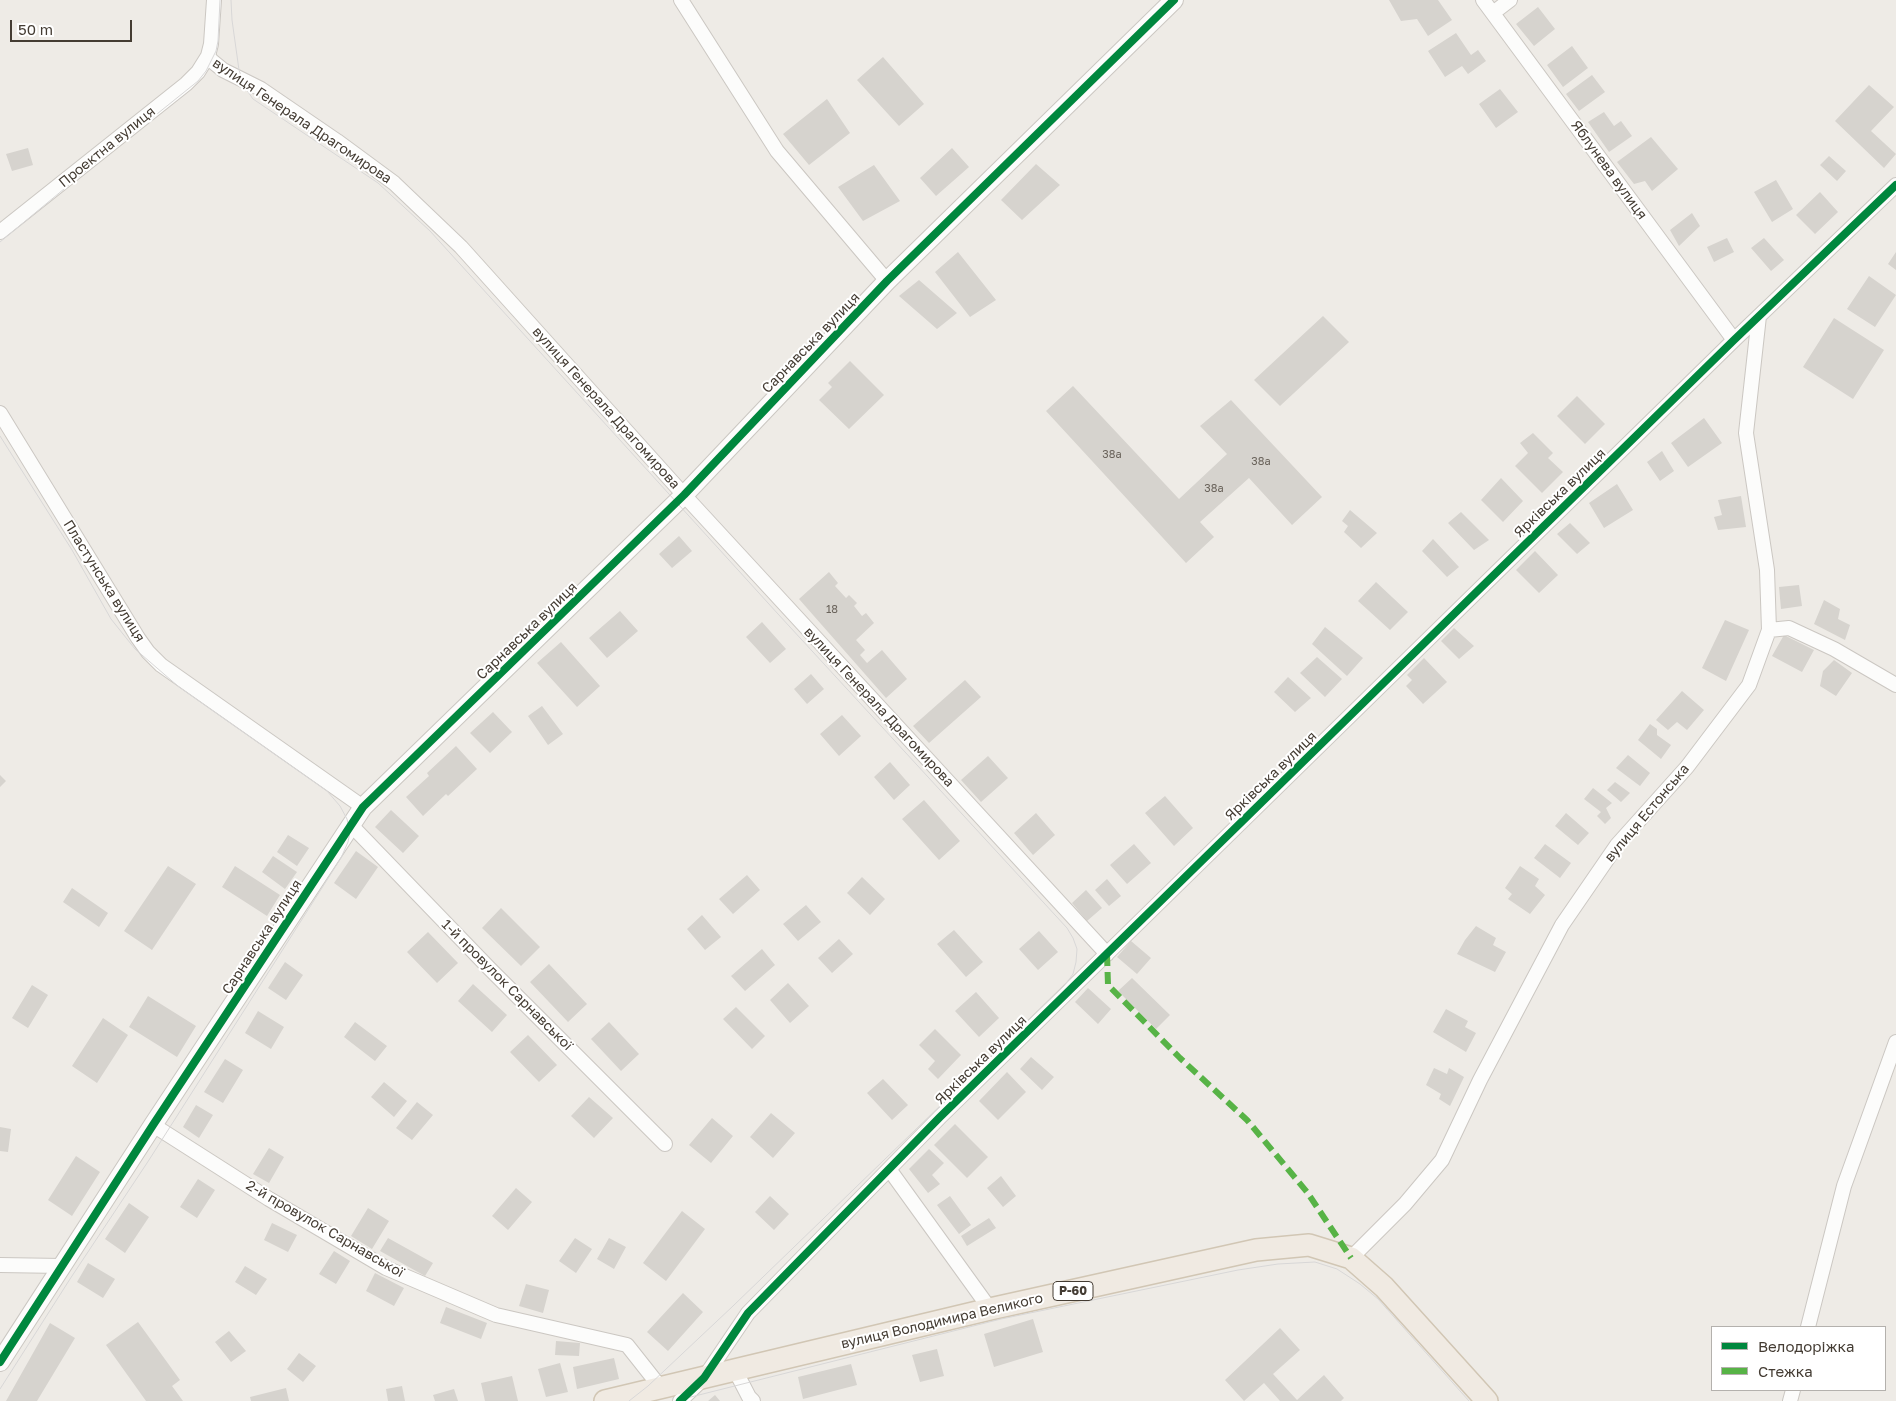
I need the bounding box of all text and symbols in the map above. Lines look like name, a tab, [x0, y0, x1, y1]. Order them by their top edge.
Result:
scale bar	[12, 10, 135, 42]
text: 50 m	[18, 20, 53, 38]
street label: вулиця Генерала Драгомирова	[209, 55, 395, 187]
street label: Проектна вулиця	[55, 103, 159, 191]
street label: Яблунева вулиця	[1567, 117, 1651, 223]
street label: Сарнавська вулиця	[759, 289, 863, 397]
street label: вулиця Генерала Драгомирова	[529, 323, 683, 493]
street label: Ярківська вулиця	[1511, 445, 1609, 541]
house number: 38а	[1102, 448, 1122, 462]
house number: 38а	[1251, 455, 1271, 469]
house number: 38а	[1204, 482, 1224, 496]
street label: Пластунська вулиця	[60, 517, 148, 645]
street label: Сарнавська вулиця	[473, 579, 581, 683]
house number: 18	[826, 603, 838, 617]
street label: вулиця Генерала Драгомирова	[800, 624, 958, 790]
street label: Ярківська вулиця	[1222, 728, 1320, 824]
street label: вулиця Естонська	[1601, 761, 1693, 865]
street label: Сарнавська вулиця	[219, 876, 305, 998]
street label: 1-й провулок Сарнавської	[438, 916, 576, 1054]
street label: Ярківська вулиця	[932, 1012, 1030, 1108]
street label: 2-й провулок Сарнавської	[243, 1177, 407, 1281]
road number: Р-60	[1053, 1282, 1093, 1300]
street label: вулиця Володимира Великого	[839, 1290, 1045, 1352]
legend	[1711, 1326, 1886, 1391]
text: Велодоріжка	[1758, 1337, 1855, 1355]
text: Стежка	[1758, 1362, 1813, 1380]

